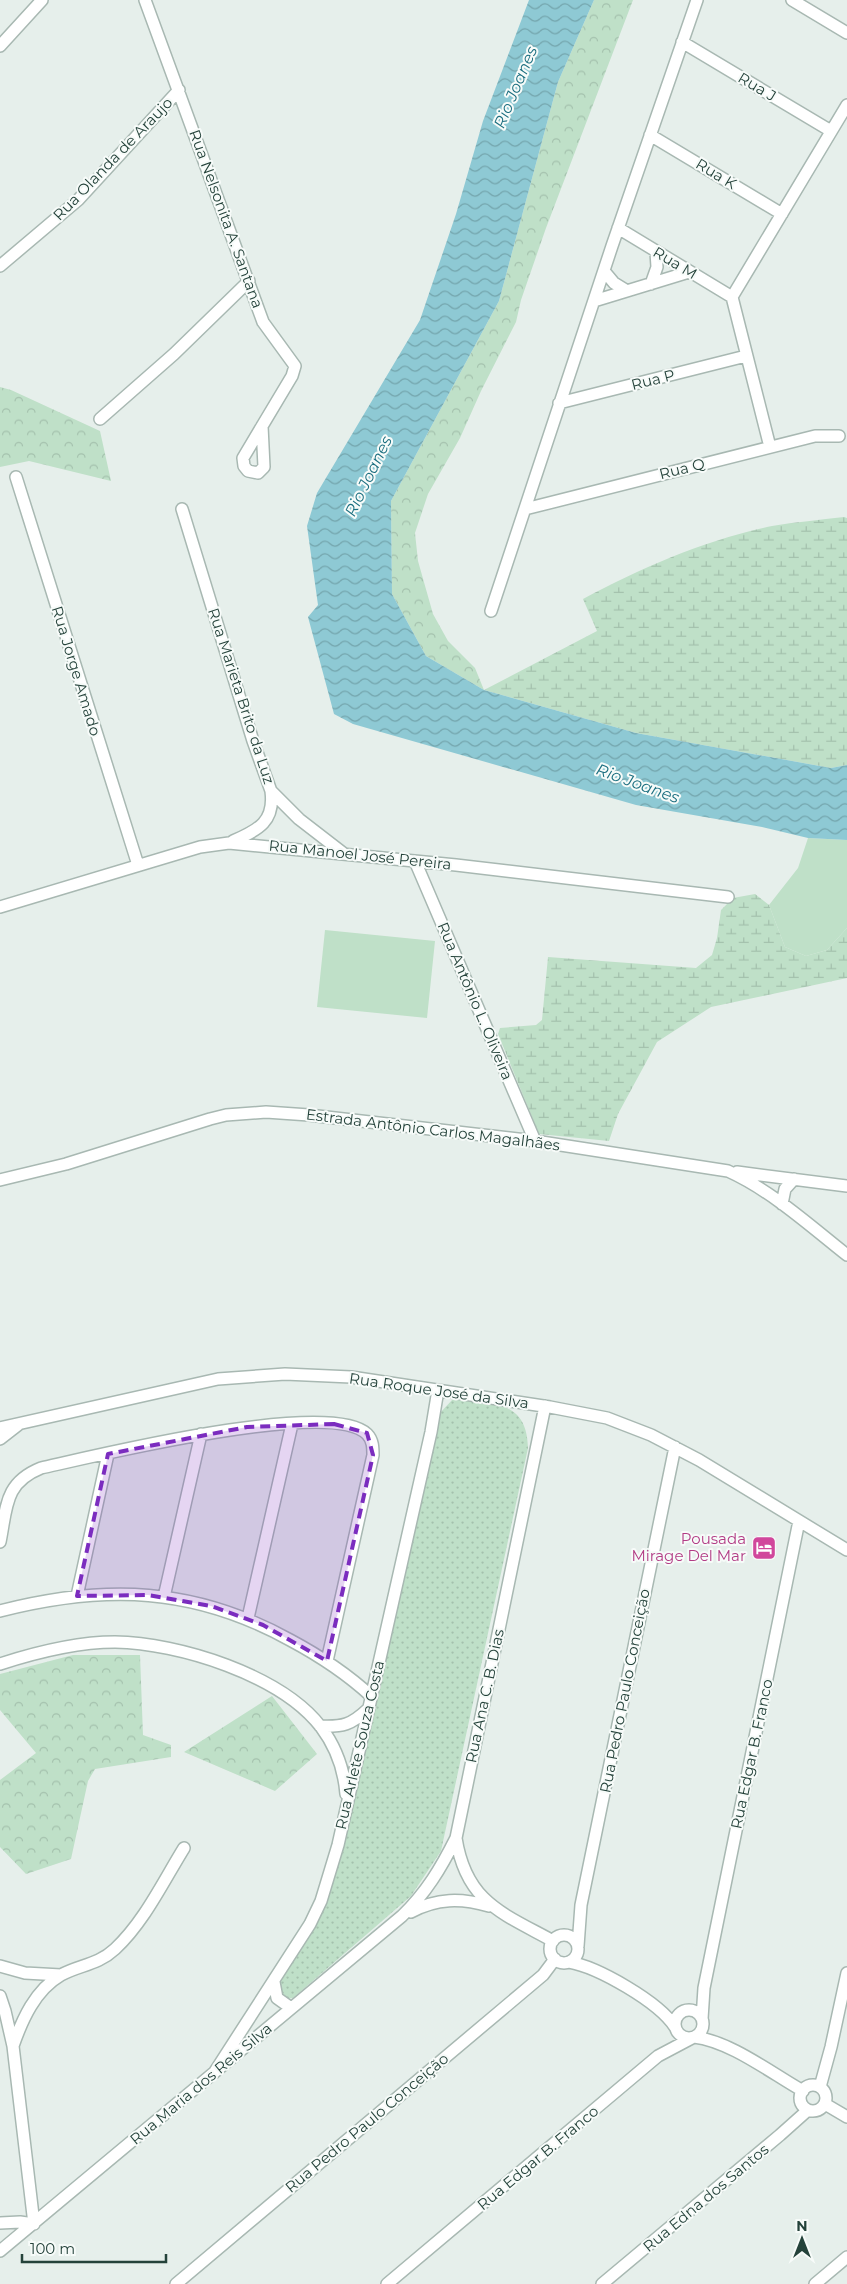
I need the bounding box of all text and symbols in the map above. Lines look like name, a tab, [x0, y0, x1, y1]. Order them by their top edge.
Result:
water label: Rio Joanes	[490, 43, 541, 131]
street label: Rua J	[735, 68, 780, 105]
street label: Rua Olanda de Araujo	[49, 93, 176, 224]
street label: Rua Nelsonita A. Santana	[185, 127, 268, 311]
street label: Rua K	[692, 154, 740, 193]
street label: Rua M	[650, 242, 701, 283]
street label: Rua P	[629, 365, 677, 394]
water label: Rio Joanes	[341, 433, 396, 520]
street label: Rua Q	[657, 454, 707, 483]
street label: Rua Jorge Amado	[48, 604, 105, 738]
street label: Rua Marieta Brito da Luz	[204, 605, 279, 787]
water label: Rio Joanes	[594, 760, 682, 807]
street label: Rua Manoel José Pereira	[268, 835, 452, 874]
street label: Rua Antônio L. Oliveira	[434, 919, 517, 1083]
street label: Estrada Antônio Carlos Magalhães	[305, 1104, 561, 1155]
street label: Rua Roque José da Silva	[348, 1368, 530, 1413]
place label: Pousada Mirage Del Mar	[632, 1529, 746, 1565]
hotel icon: Pousada Mirage Del Mar	[751, 1535, 777, 1561]
street label: Rua Pedro Paulo Conceição	[595, 1587, 654, 1795]
street label: Rua Ana C. B. Dias	[461, 1627, 508, 1765]
street label: Rua Arlete Souza Costa	[331, 1658, 388, 1831]
street label: Rua Edgar B. Franco	[726, 1677, 777, 1831]
street label: Rua Maria dos Reis Silva	[126, 2019, 276, 2149]
street label: Rua Pedro Paulo Conceição	[281, 2049, 452, 2197]
street label: Rua Edgar B. Franco	[473, 2101, 602, 2214]
street label: Rua Edna dos Santos	[639, 2139, 772, 2256]
north arrow	[777, 2214, 827, 2264]
text: N	[796, 2217, 808, 2235]
scale bar	[22, 2232, 166, 2264]
text: 100 m	[30, 2239, 75, 2258]

